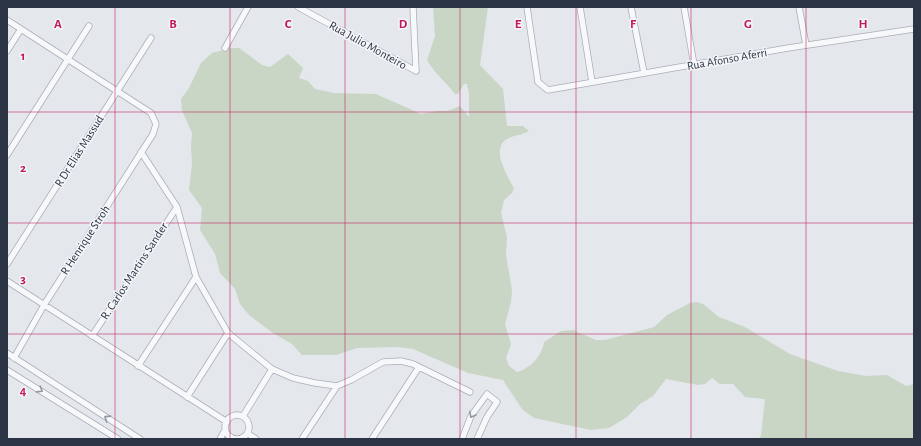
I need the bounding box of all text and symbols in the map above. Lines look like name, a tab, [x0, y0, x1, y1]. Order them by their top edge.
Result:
text: A	[54, 18, 62, 31]
text: B	[169, 18, 177, 31]
text: C	[285, 18, 292, 31]
text: D	[399, 18, 408, 31]
text: E	[515, 18, 522, 31]
text: F	[630, 18, 637, 31]
text: G	[744, 18, 752, 31]
text: H	[858, 18, 868, 31]
street label: Rua Julio Monteiro	[327, 19, 409, 71]
street label: Rua Afonso Aferri	[686, 46, 768, 72]
text: 1	[21, 50, 25, 63]
street label: R Dr Elias Massud	[52, 113, 106, 189]
text: 2	[20, 162, 26, 175]
street label: R Henrique Stroh	[58, 203, 112, 277]
street label: R. Carlos Martins Sander	[98, 220, 170, 322]
text: 3	[20, 273, 26, 286]
text: 4	[20, 385, 27, 398]
one-way arrow	[36, 386, 43, 393]
one-way arrow	[469, 411, 477, 418]
one-way arrow	[105, 416, 112, 423]

